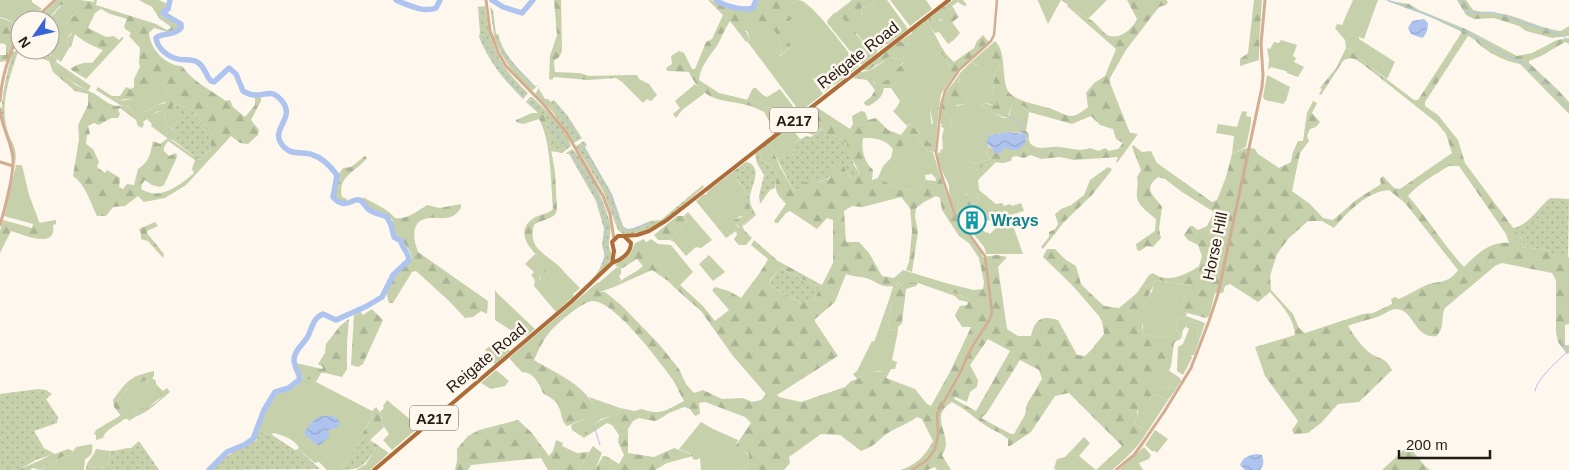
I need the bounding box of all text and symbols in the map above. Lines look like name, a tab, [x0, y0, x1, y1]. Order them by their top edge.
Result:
north arrow	[10, 10, 60, 60]
street label: Reigate Road	[814, 18, 902, 92]
text: N	[15, 34, 34, 51]
road number: A217	[770, 108, 818, 132]
building icon: Wrays	[957, 205, 987, 235]
street label: Horse Hill	[1199, 210, 1231, 282]
place label: Wrays	[991, 212, 1039, 229]
street label: Reigate Road	[443, 320, 529, 396]
road number: A217	[410, 406, 458, 430]
scale bar	[1399, 428, 1490, 460]
text: 200 m	[1406, 436, 1448, 453]

